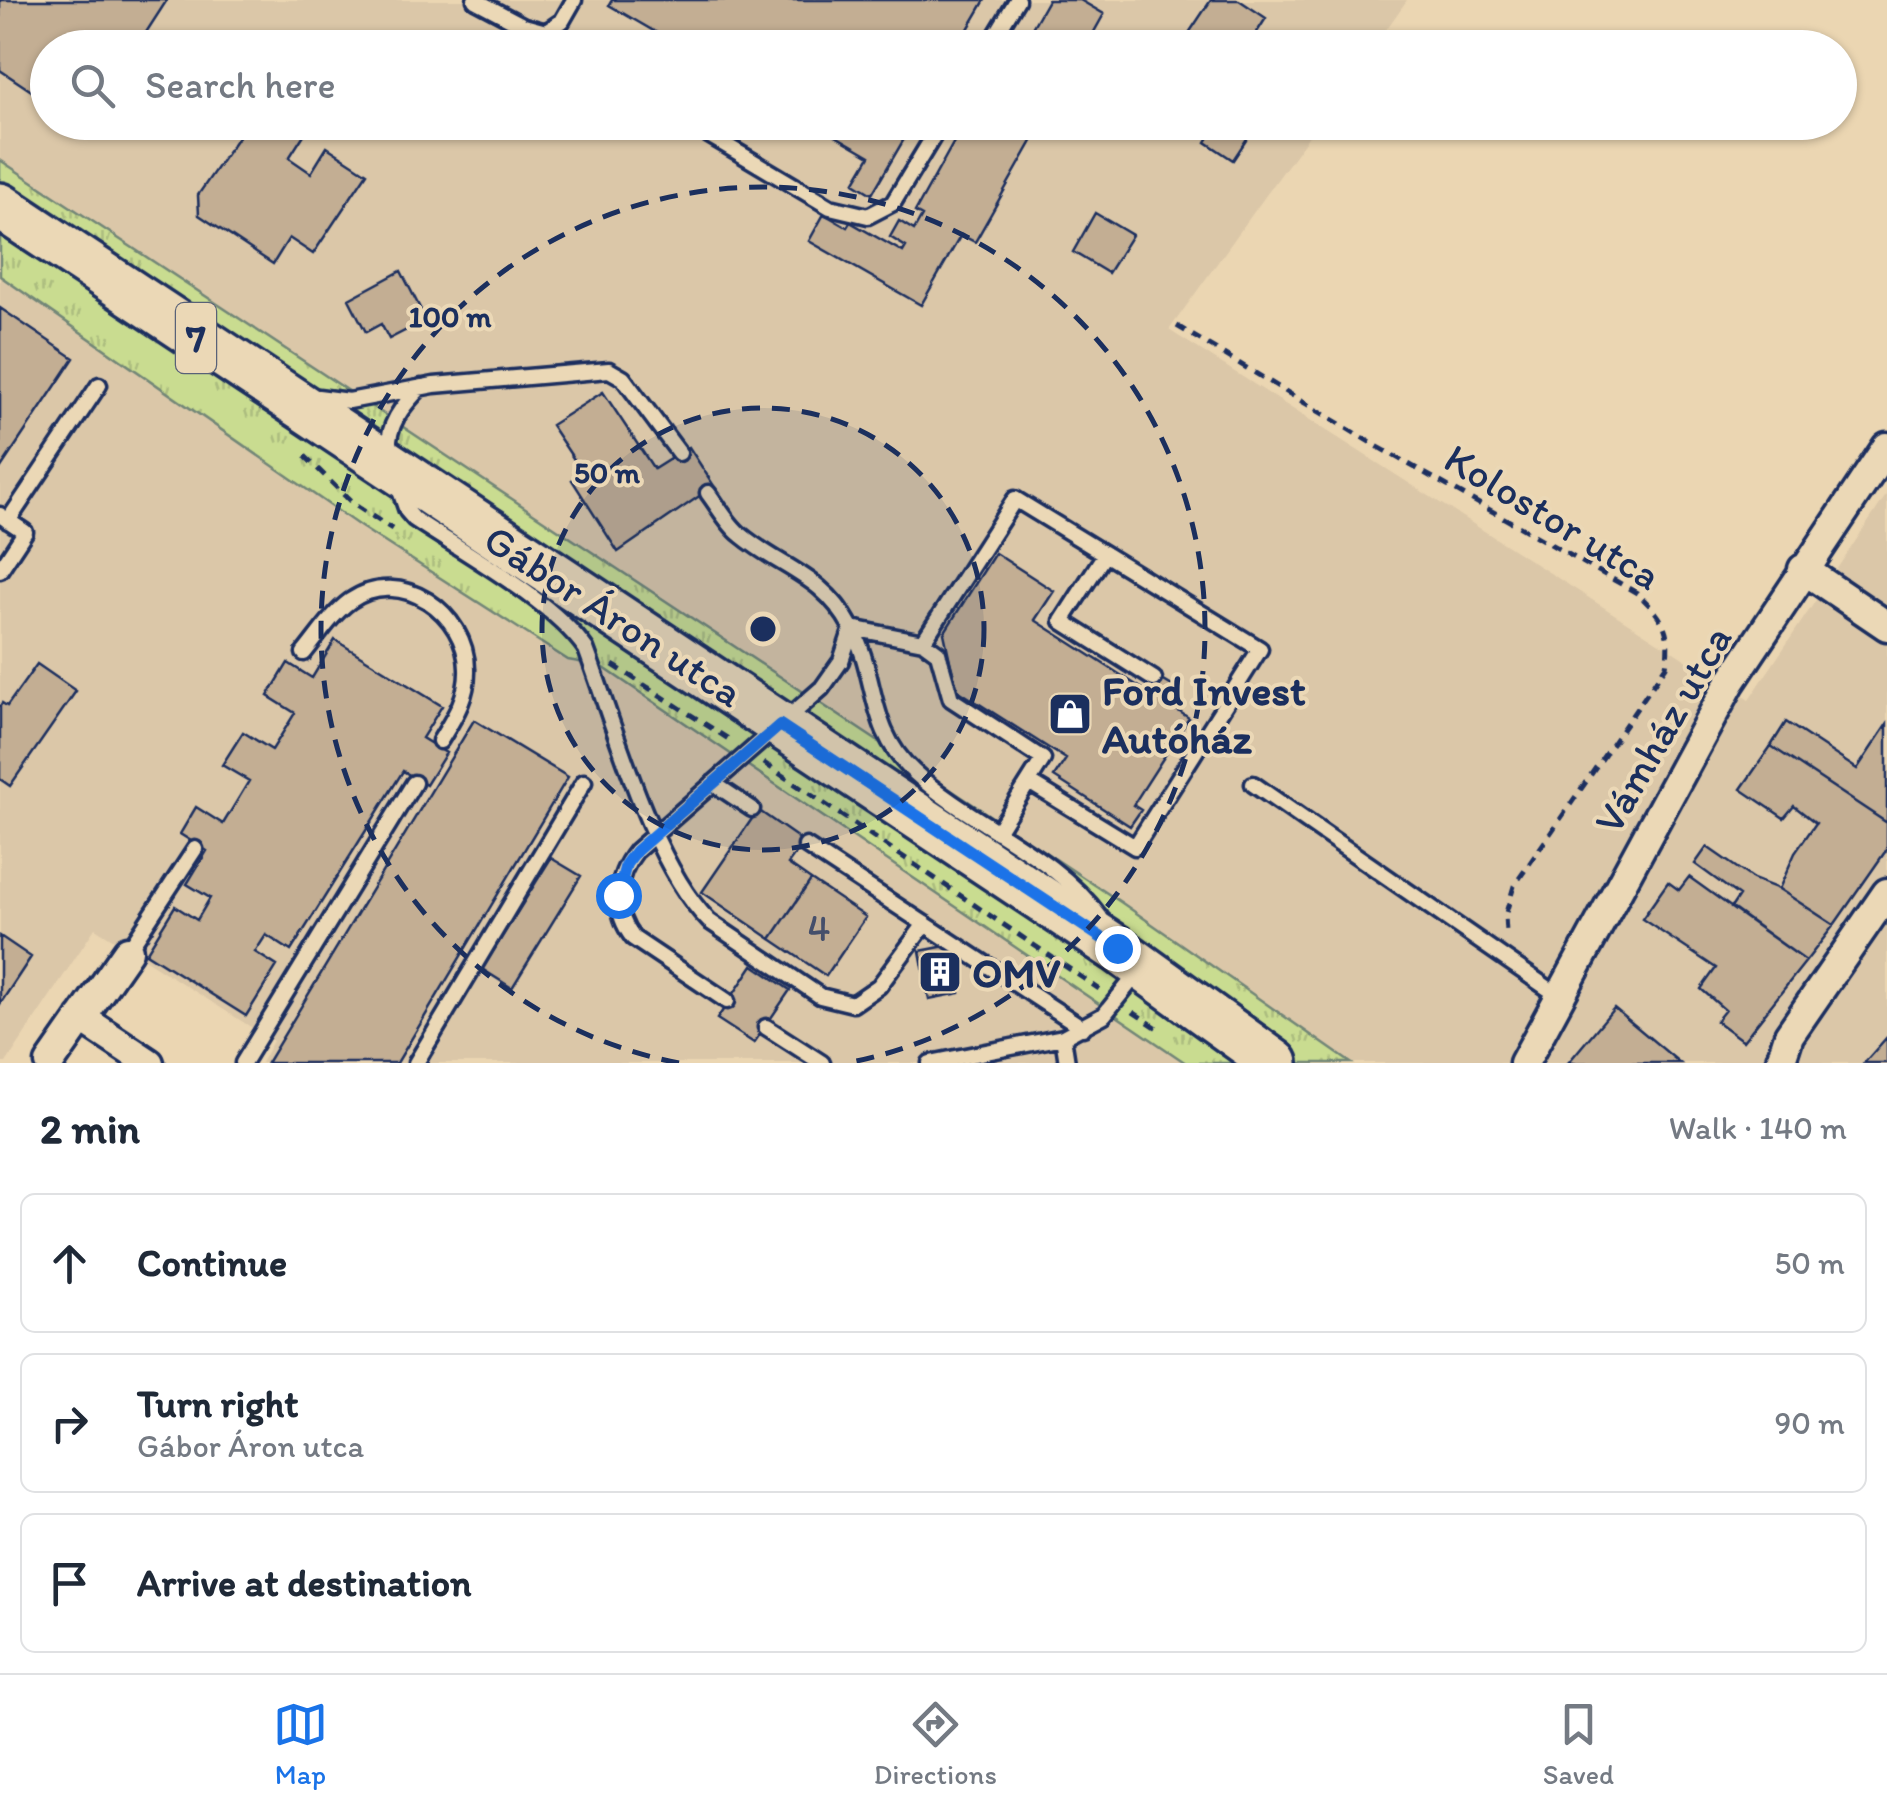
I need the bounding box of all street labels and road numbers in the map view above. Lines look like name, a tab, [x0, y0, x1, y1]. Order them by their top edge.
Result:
road number: 7	[176, 303, 216, 373]
street label: Kolostor utca	[1436, 432, 1670, 601]
street label: Gábor Áron utca	[475, 513, 753, 718]
street label: Vámház utca	[1583, 616, 1742, 842]

